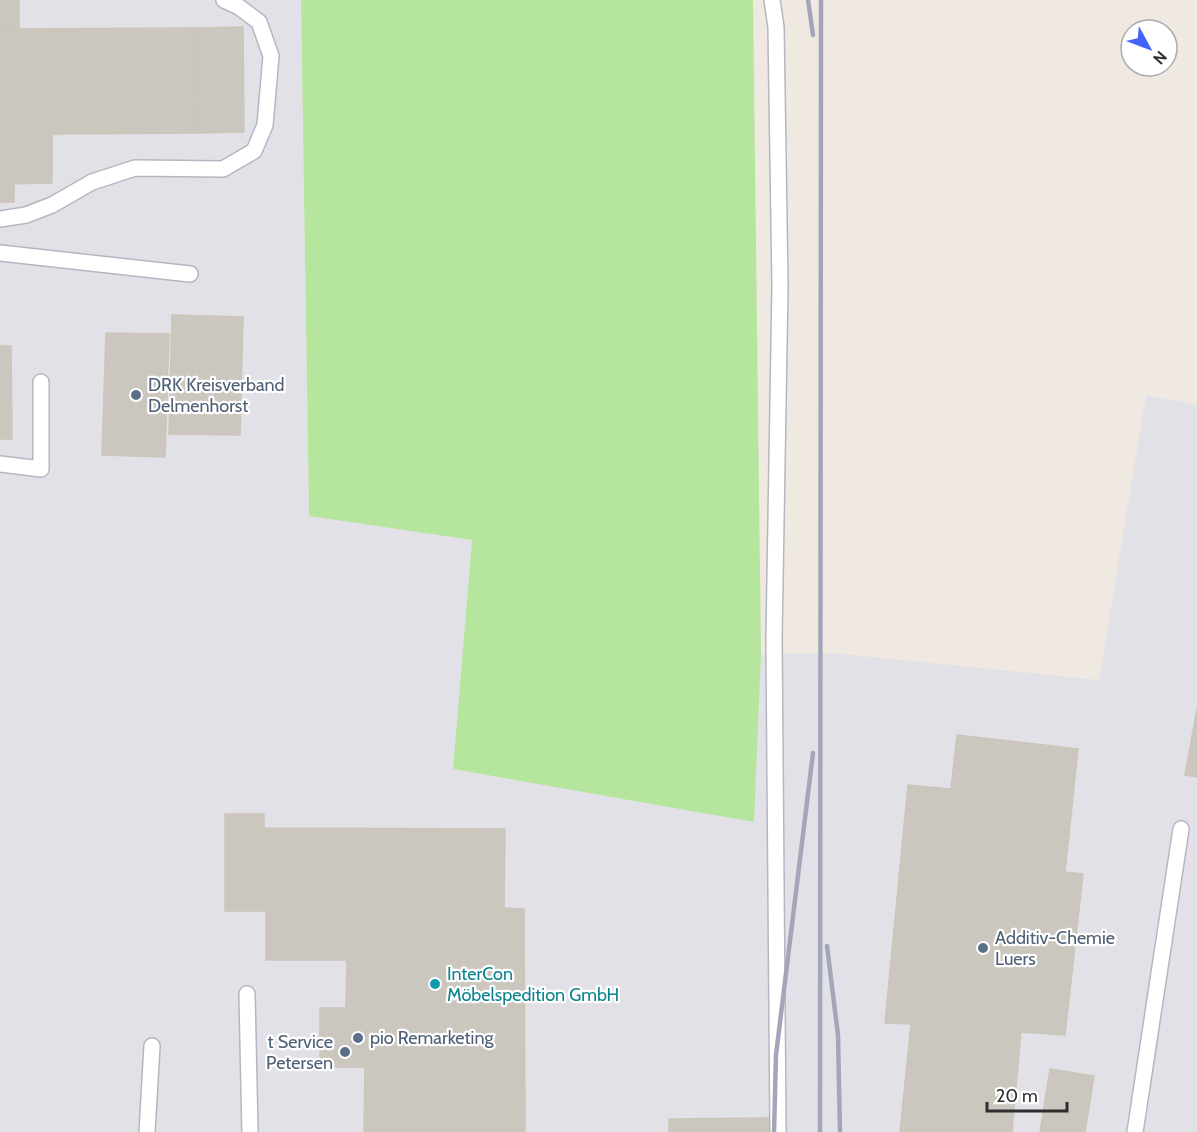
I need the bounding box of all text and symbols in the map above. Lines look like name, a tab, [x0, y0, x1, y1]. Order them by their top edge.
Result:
north arrow	[1119, 18, 1179, 78]
text: N	[1149, 47, 1171, 68]
place label: DRK Kreisverband Delmenhorst	[148, 374, 285, 417]
marker: DRK Kreisverband Delmenhorst	[129, 388, 143, 402]
place label: Additiv-Chemie Luers	[995, 927, 1115, 970]
marker: Additiv-Chemie Luers	[976, 941, 990, 955]
place label: InterCon Möbelspedition GmbH	[447, 963, 619, 1006]
marker: InterCon Möbelspedition GmbH	[428, 977, 442, 991]
place label: pio Remarketing	[370, 1027, 494, 1049]
place label: t Service Petersen	[266, 1031, 333, 1074]
marker: pio Remarketing	[351, 1031, 365, 1045]
marker: t Service Petersen	[338, 1045, 352, 1059]
scale bar	[987, 1075, 1066, 1113]
text: 20 m	[996, 1085, 1038, 1107]

